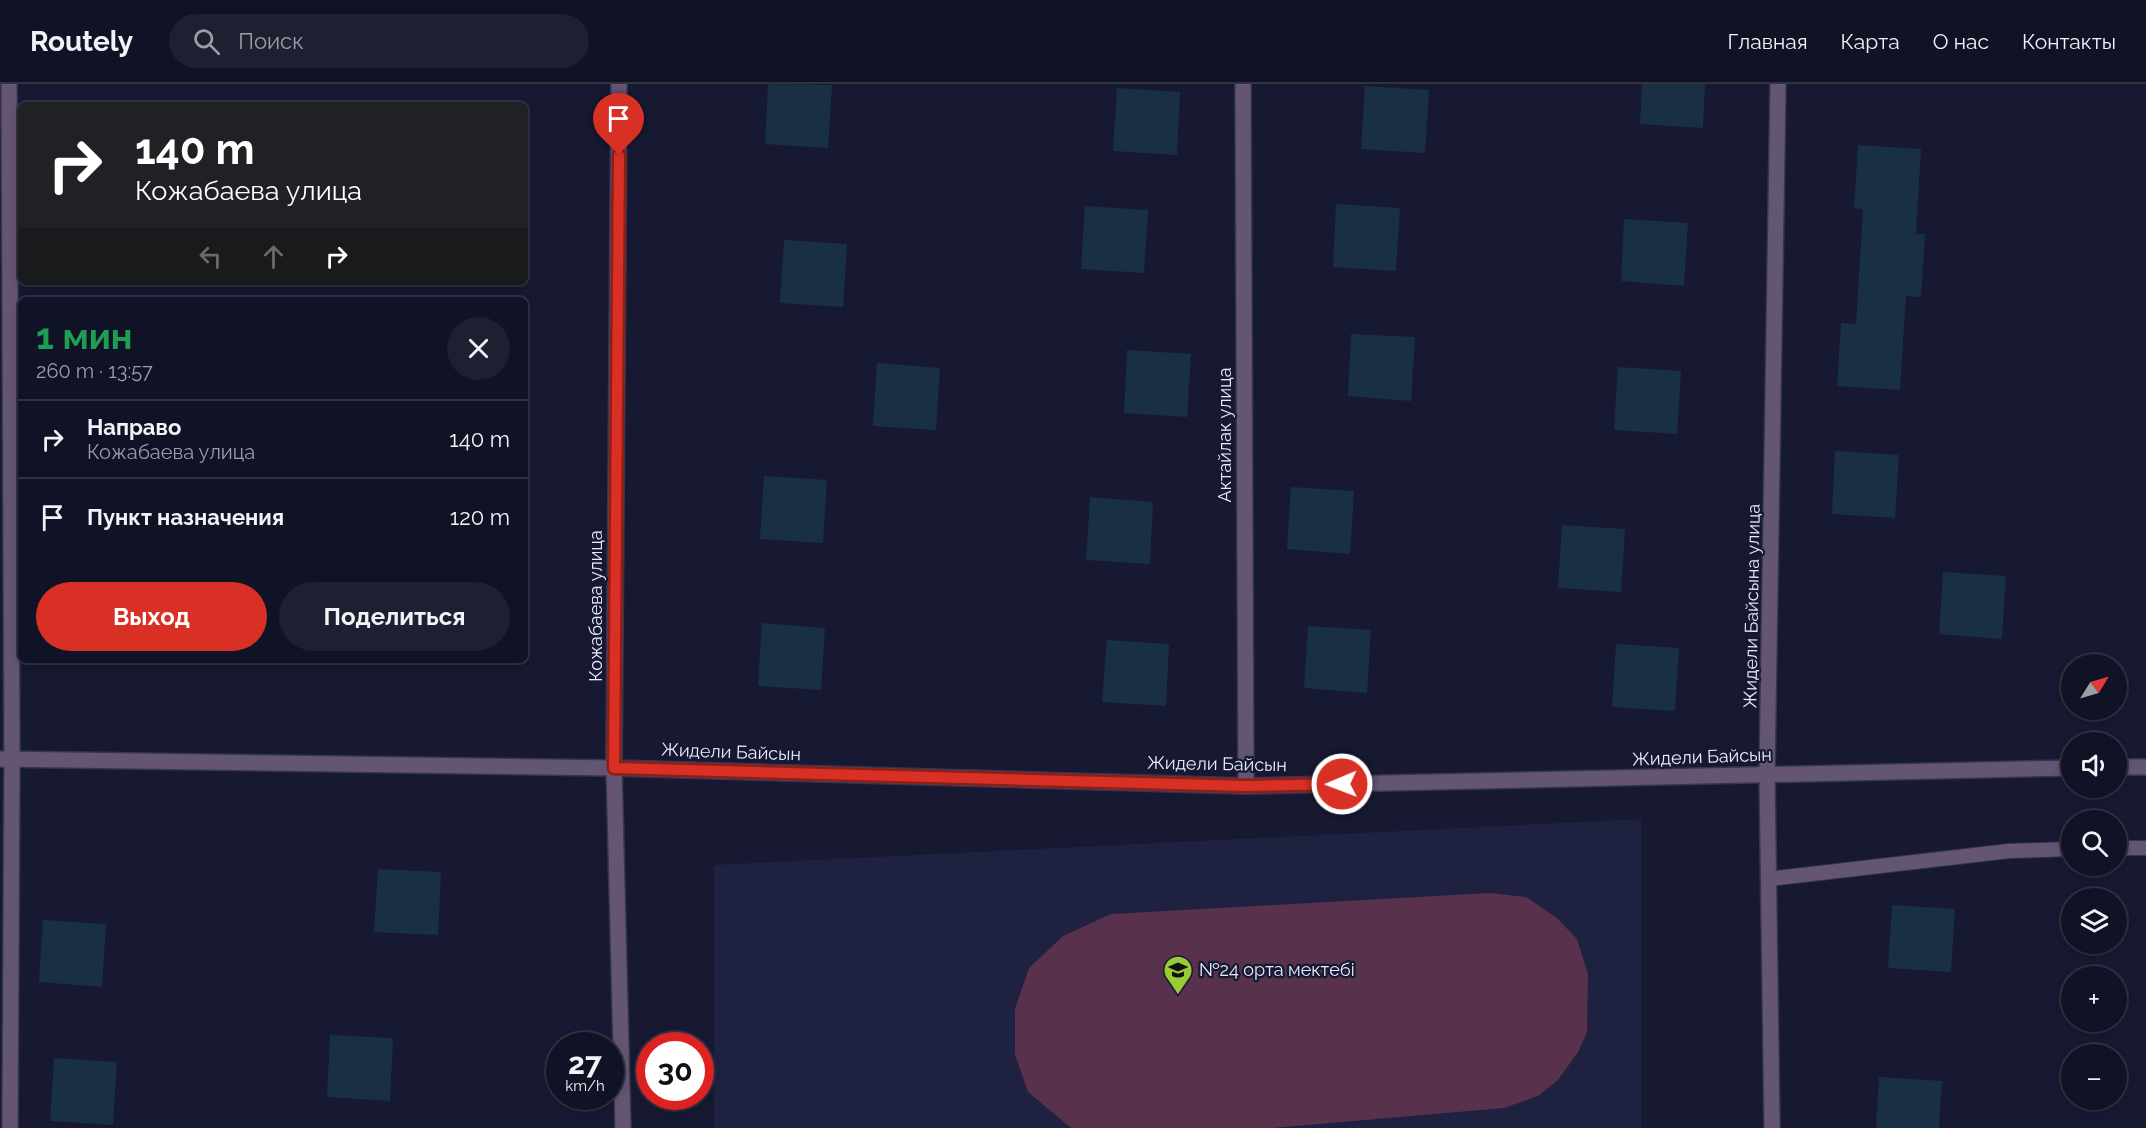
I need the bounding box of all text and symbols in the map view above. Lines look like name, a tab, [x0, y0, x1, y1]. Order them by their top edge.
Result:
search box	[169, 14, 589, 68]
text: Routely	[30, 25, 133, 58]
icon: search	[190, 25, 223, 58]
text: Поиск	[238, 28, 304, 54]
text: Главная	[1728, 29, 1808, 54]
text: Карта	[1841, 29, 1900, 54]
text: О нас	[1933, 29, 1989, 54]
text: Контакты	[2022, 29, 2116, 54]
pin	[593, 93, 644, 155]
icon: arrive	[602, 102, 635, 135]
text: 140 m	[135, 125, 255, 174]
icon: right	[36, 126, 114, 204]
text: Кожабаева улица	[135, 175, 362, 206]
icon: left	[194, 240, 227, 273]
icon: ahead	[257, 240, 290, 273]
icon: right	[320, 240, 353, 273]
text: 1 мин	[36, 315, 132, 357]
button: close	[447, 317, 510, 380]
text: 260 m · 13:57	[36, 359, 153, 383]
street label: Актайлак улица	[1214, 368, 1235, 503]
text: Направо	[87, 414, 181, 440]
icon: right	[36, 423, 69, 456]
text: 140 m	[449, 426, 510, 452]
text: Кожабаева улица	[87, 440, 255, 464]
icon: arrive	[36, 501, 69, 534]
text: Пункт назначения	[87, 504, 284, 530]
text: 120 m	[450, 504, 510, 530]
street label: Жидели Байсына улица	[1739, 504, 1764, 708]
street label: Кожабаева улица	[585, 530, 606, 682]
button: Выход	[36, 582, 267, 651]
button: Поделиться	[279, 582, 510, 651]
north arrow	[2061, 654, 2127, 720]
map controls	[2061, 654, 2127, 1110]
button: sound	[2061, 732, 2127, 798]
street label: Жидели Байсын	[661, 739, 801, 764]
street label: Жидели Байсын	[1632, 744, 1772, 769]
street label: Жидели Байсын	[1147, 752, 1287, 775]
position arrow	[1310, 752, 1374, 816]
button: search	[2061, 810, 2127, 876]
button: layers	[2061, 888, 2127, 954]
school or university icon: №24 орта мектебі	[1162, 954, 1194, 996]
place label: №24 орта мектебі	[1199, 959, 1355, 980]
button: +	[2061, 966, 2127, 1032]
speed limit sign: 30	[636, 1032, 714, 1110]
button: −	[2061, 1044, 2127, 1110]
text: 27	[568, 1046, 602, 1081]
text: km/h	[565, 1077, 605, 1095]

